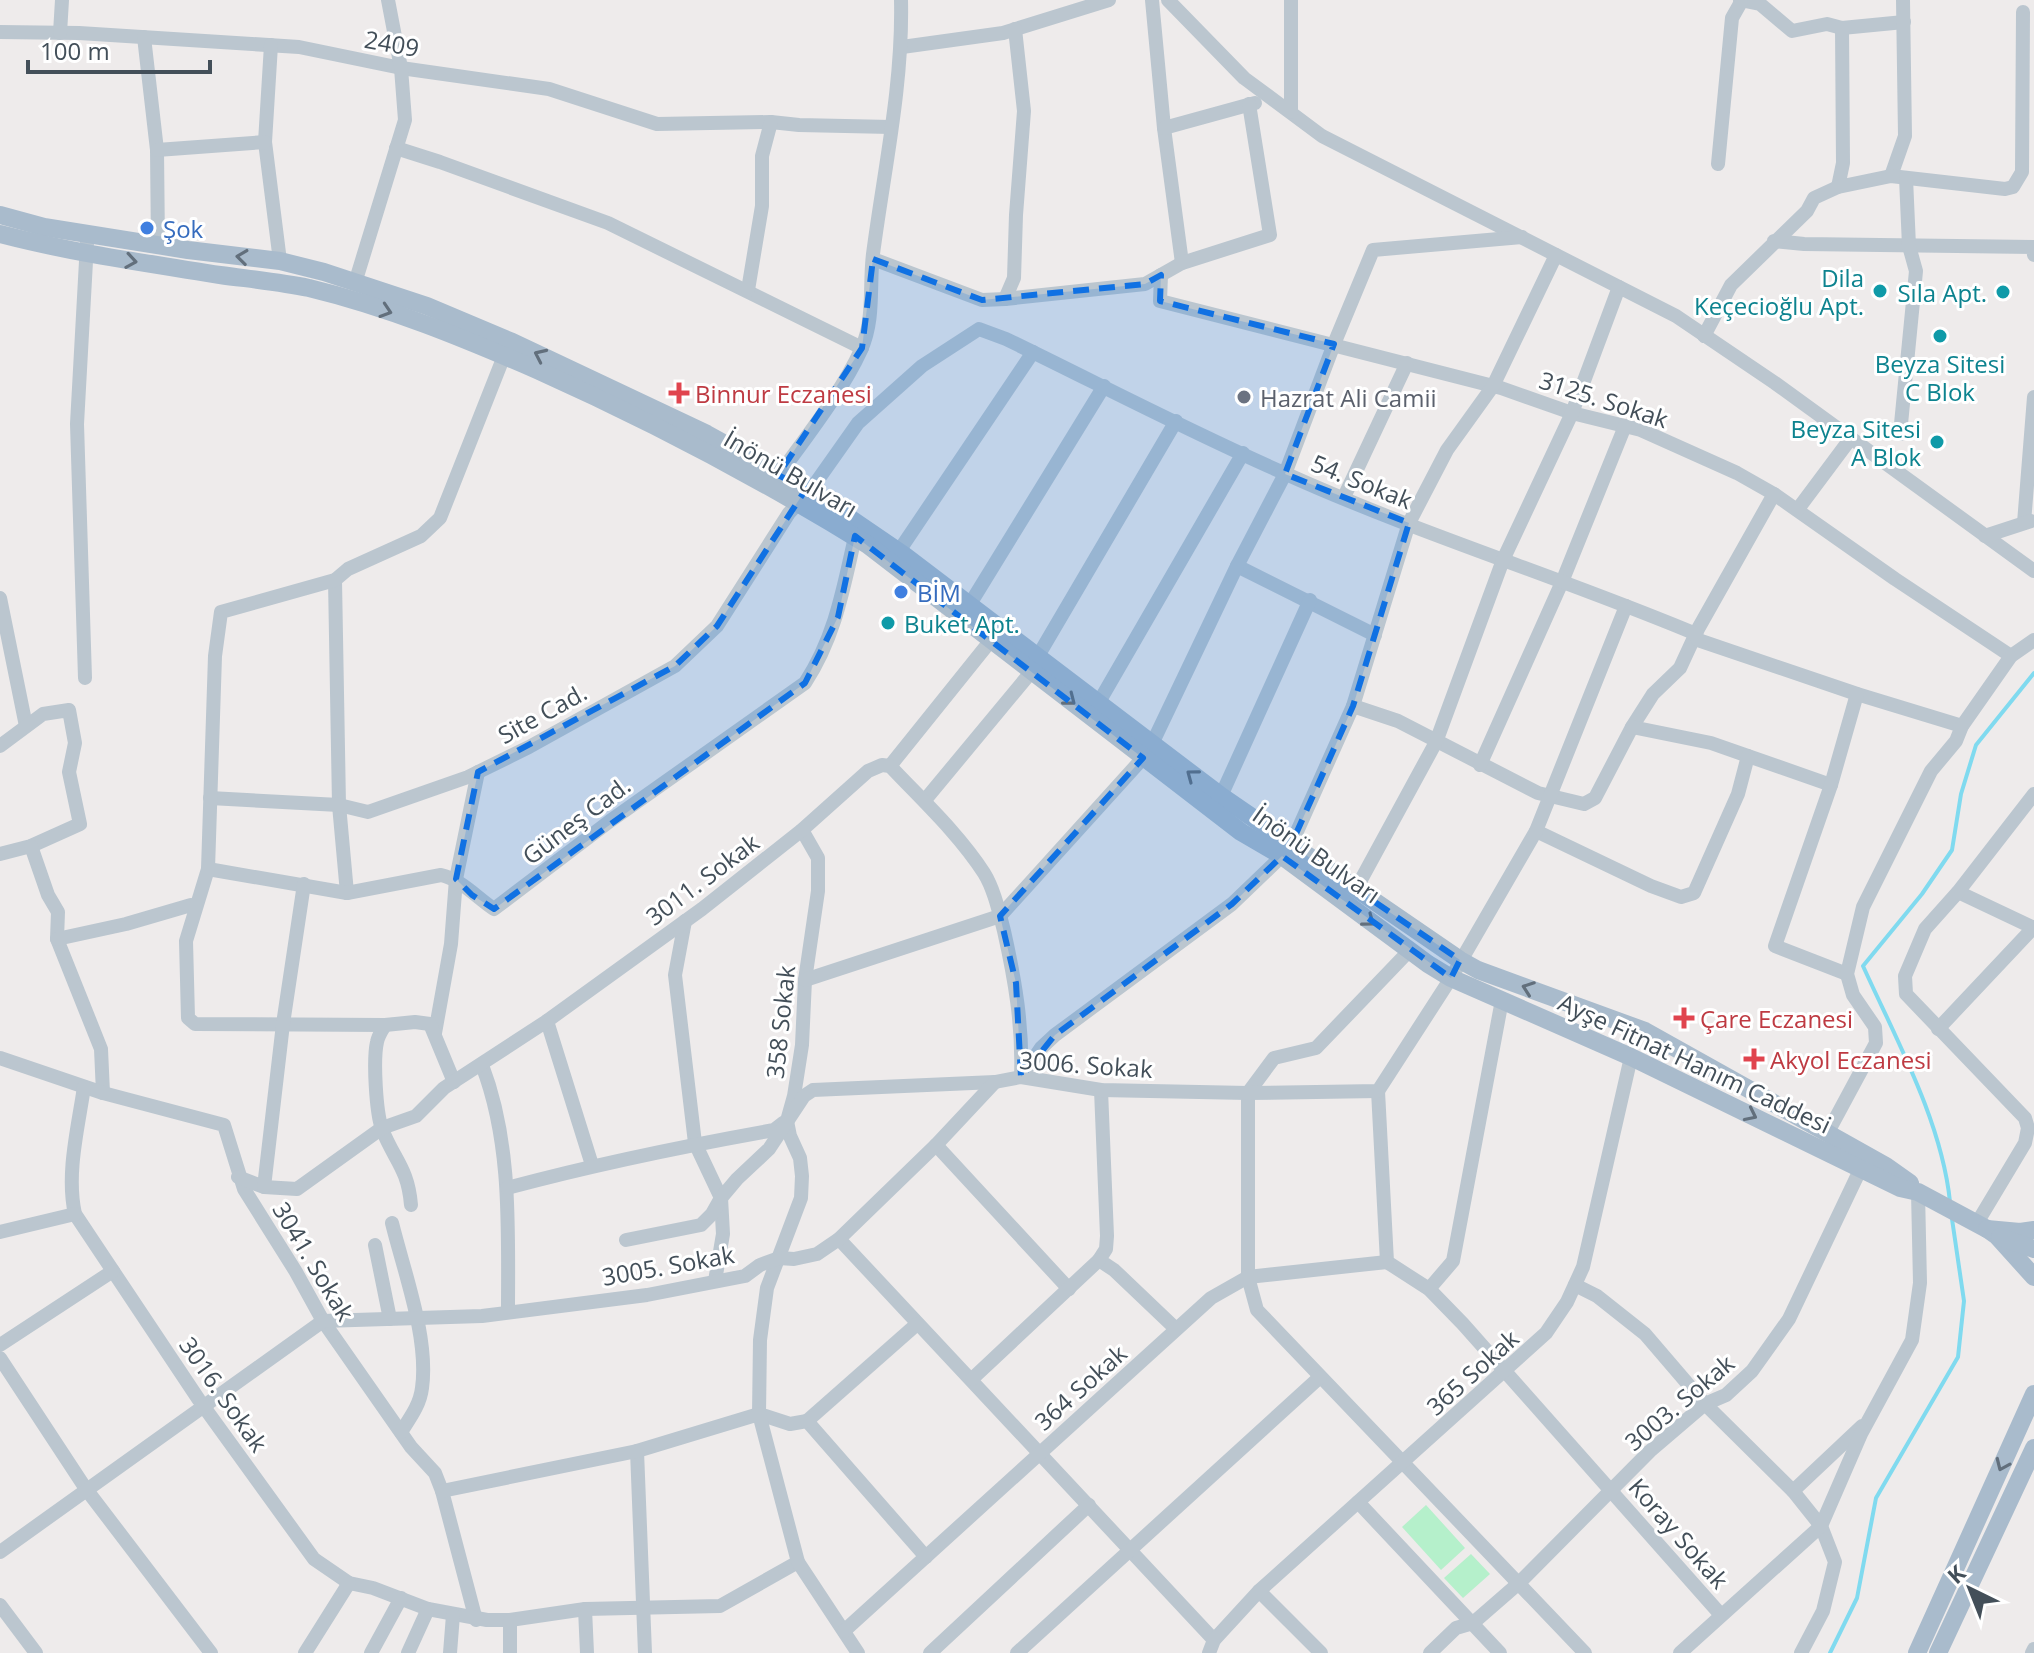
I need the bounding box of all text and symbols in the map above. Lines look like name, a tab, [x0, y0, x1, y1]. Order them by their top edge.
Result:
street label: 2409	[362, 22, 422, 64]
scale bar	[28, 24, 210, 74]
text: 100 m	[40, 34, 110, 67]
place label: Şok	[163, 212, 204, 245]
marker: Şok	[138, 219, 156, 237]
one-way arrow	[235, 248, 248, 265]
one-way arrow	[124, 252, 138, 269]
place label: Dila Keçecioğlu Apt.	[1694, 261, 1864, 322]
place label: Sıla Apt.	[1897, 276, 1987, 309]
marker: Dila Keçecioğlu Apt.	[1871, 282, 1889, 300]
marker: Sıla Apt.	[1994, 283, 2012, 301]
one-way arrow	[378, 302, 392, 318]
marker: Beyza Sitesi C Blok	[1931, 327, 1949, 345]
place label: Beyza Sitesi C Blok	[1875, 347, 2005, 408]
one-way arrow	[534, 349, 549, 365]
street label: 3125. Sokak	[1535, 363, 1673, 435]
place label: Binnur Eczanesi	[695, 377, 872, 410]
place label: Hazrat Ali Camii	[1260, 381, 1437, 414]
marker: Binnur Eczanesi	[670, 384, 688, 402]
marker: Hazrat Ali Camii	[1235, 388, 1253, 406]
place label: Beyza Sitesi A Blok	[1790, 412, 1921, 473]
street label: İnönü Bulvarı	[718, 421, 864, 525]
marker: Beyza Sitesi A Blok	[1928, 433, 1946, 451]
street label: 54. Sokak	[1307, 446, 1418, 516]
place label: BİM	[917, 576, 961, 609]
marker: BİM	[892, 583, 910, 601]
place label: Buket Apt.	[904, 607, 1020, 640]
marker: Buket Apt.	[879, 614, 897, 632]
street label: Site Cad.	[492, 675, 592, 751]
one-way arrow	[1061, 690, 1075, 705]
street label: Güneş Cad.	[515, 768, 637, 872]
one-way arrow	[1186, 770, 1201, 784]
street label: İnönü Bulvarı	[1247, 798, 1387, 910]
street label: 3011. Sokak	[639, 825, 766, 932]
one-way arrow	[1360, 911, 1375, 925]
street label: 358 Sokak	[758, 963, 802, 1080]
one-way arrow	[1522, 982, 1536, 998]
street label: Ayşe Fitnat Hanım Caddesi	[1553, 985, 1837, 1141]
place label: Çare Eczanesi	[1700, 1002, 1853, 1035]
marker: Çare Eczanesi	[1675, 1009, 1693, 1027]
street label: 3006. Sokak	[1018, 1043, 1154, 1085]
place label: Akyol Eczanesi	[1770, 1043, 1932, 1076]
marker: Akyol Eczanesi	[1745, 1050, 1763, 1068]
one-way arrow	[1742, 1105, 1757, 1121]
street label: 3041. Sokak	[265, 1195, 363, 1327]
street label: 3005. Sokak	[599, 1237, 737, 1293]
street label: 365 Sokak	[1419, 1321, 1526, 1422]
street label: 3016. Sokak	[172, 1330, 276, 1458]
street label: 364 Sokak	[1027, 1336, 1134, 1437]
street label: 3003. Sokak	[1617, 1346, 1741, 1458]
one-way arrow	[1996, 1457, 2012, 1472]
street label: Koray Sokak	[1622, 1471, 1737, 1596]
north arrow	[1930, 1549, 2010, 1629]
text: K	[1940, 1557, 1972, 1590]

